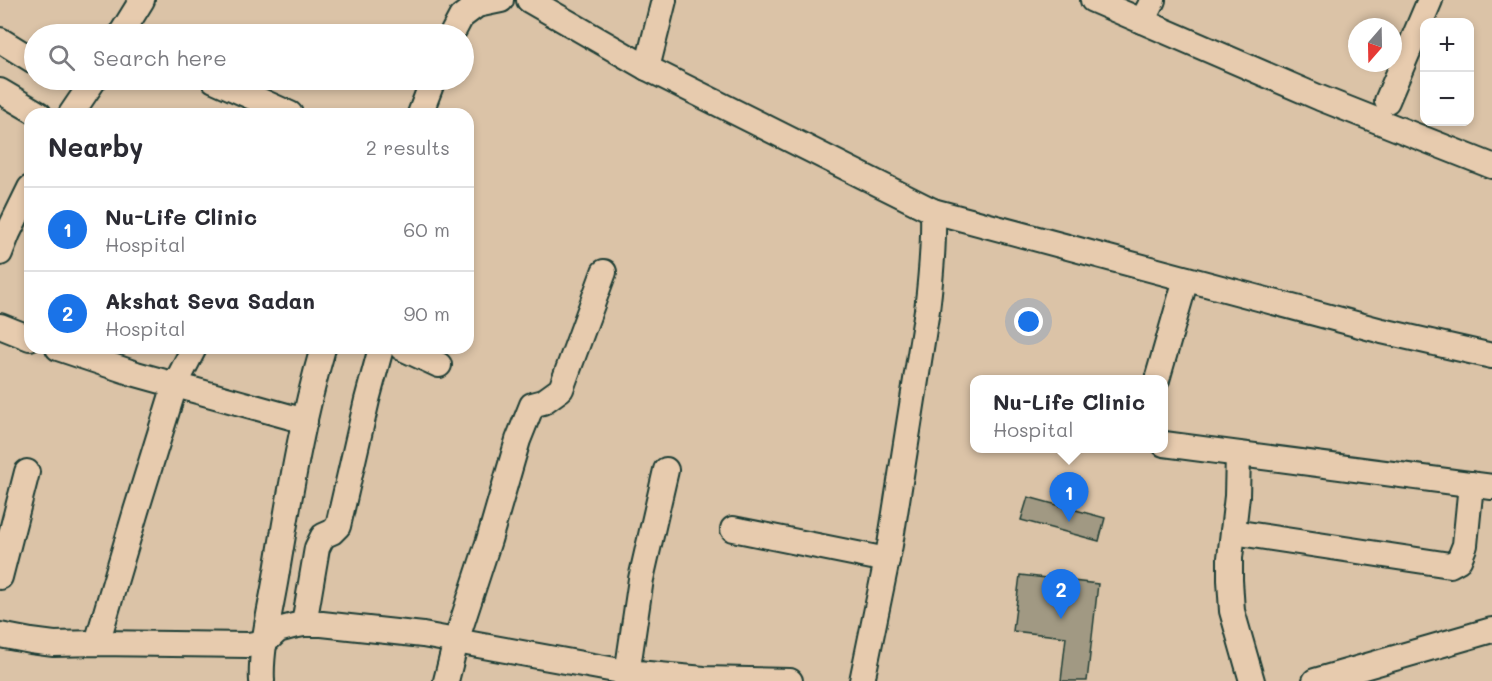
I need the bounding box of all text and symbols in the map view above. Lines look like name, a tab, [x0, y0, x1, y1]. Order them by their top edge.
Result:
north arrow	[1348, 18, 1402, 72]
map controls	[1420, 18, 1474, 126]
button: +	[1420, 18, 1474, 72]
search box	[24, 24, 474, 90]
icon: search	[45, 41, 78, 74]
text: Search here	[93, 43, 227, 72]
button: −	[1420, 72, 1474, 126]
text: Nearby	[48, 130, 143, 164]
text: 2 results	[366, 134, 450, 160]
text: Nu-Life Clinic	[105, 202, 257, 231]
text: 1	[63, 216, 72, 242]
text: 60 m	[403, 216, 450, 242]
text: Hospital	[105, 231, 186, 257]
text: Akshat Seva Sadan	[105, 286, 315, 315]
text: 2	[62, 300, 73, 326]
text: 90 m	[404, 300, 450, 326]
your location	[1014, 307, 1043, 336]
text: Hospital	[105, 315, 186, 341]
popup	[970, 375, 1168, 453]
text: Nu-Life Clinic	[993, 387, 1145, 416]
text: Hospital	[993, 416, 1074, 442]
pin: 1	[1050, 472, 1088, 522]
pin: 2	[1042, 570, 1080, 619]

